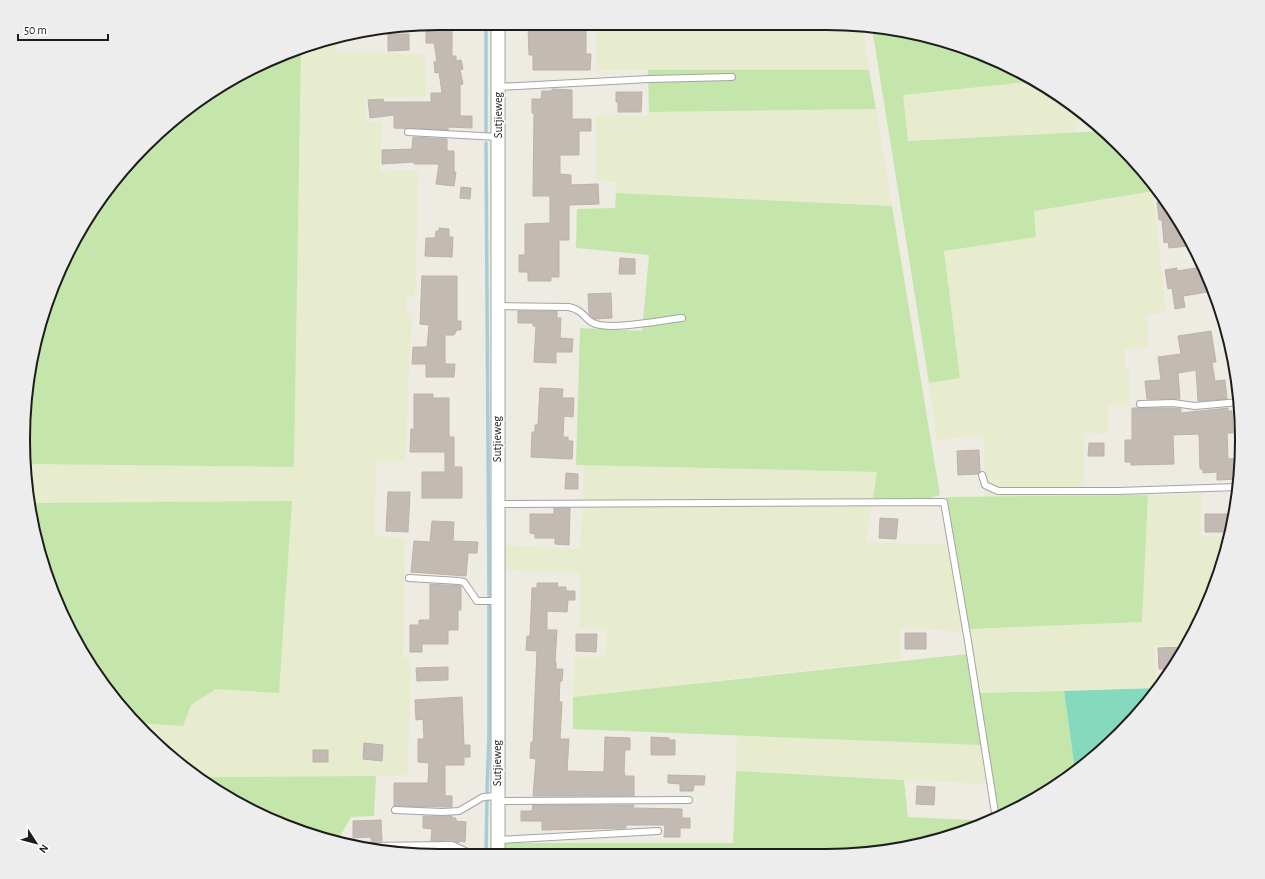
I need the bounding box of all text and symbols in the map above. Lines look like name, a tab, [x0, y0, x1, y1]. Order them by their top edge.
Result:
scale bar	[18, 16, 108, 42]
text: 50 m	[24, 24, 47, 36]
street label: Sutjieweg	[492, 92, 505, 138]
street label: Sutjieweg	[491, 416, 504, 462]
street label: Sutjieweg	[491, 740, 504, 786]
north arrow	[16, 823, 56, 863]
text: N	[37, 842, 50, 855]

